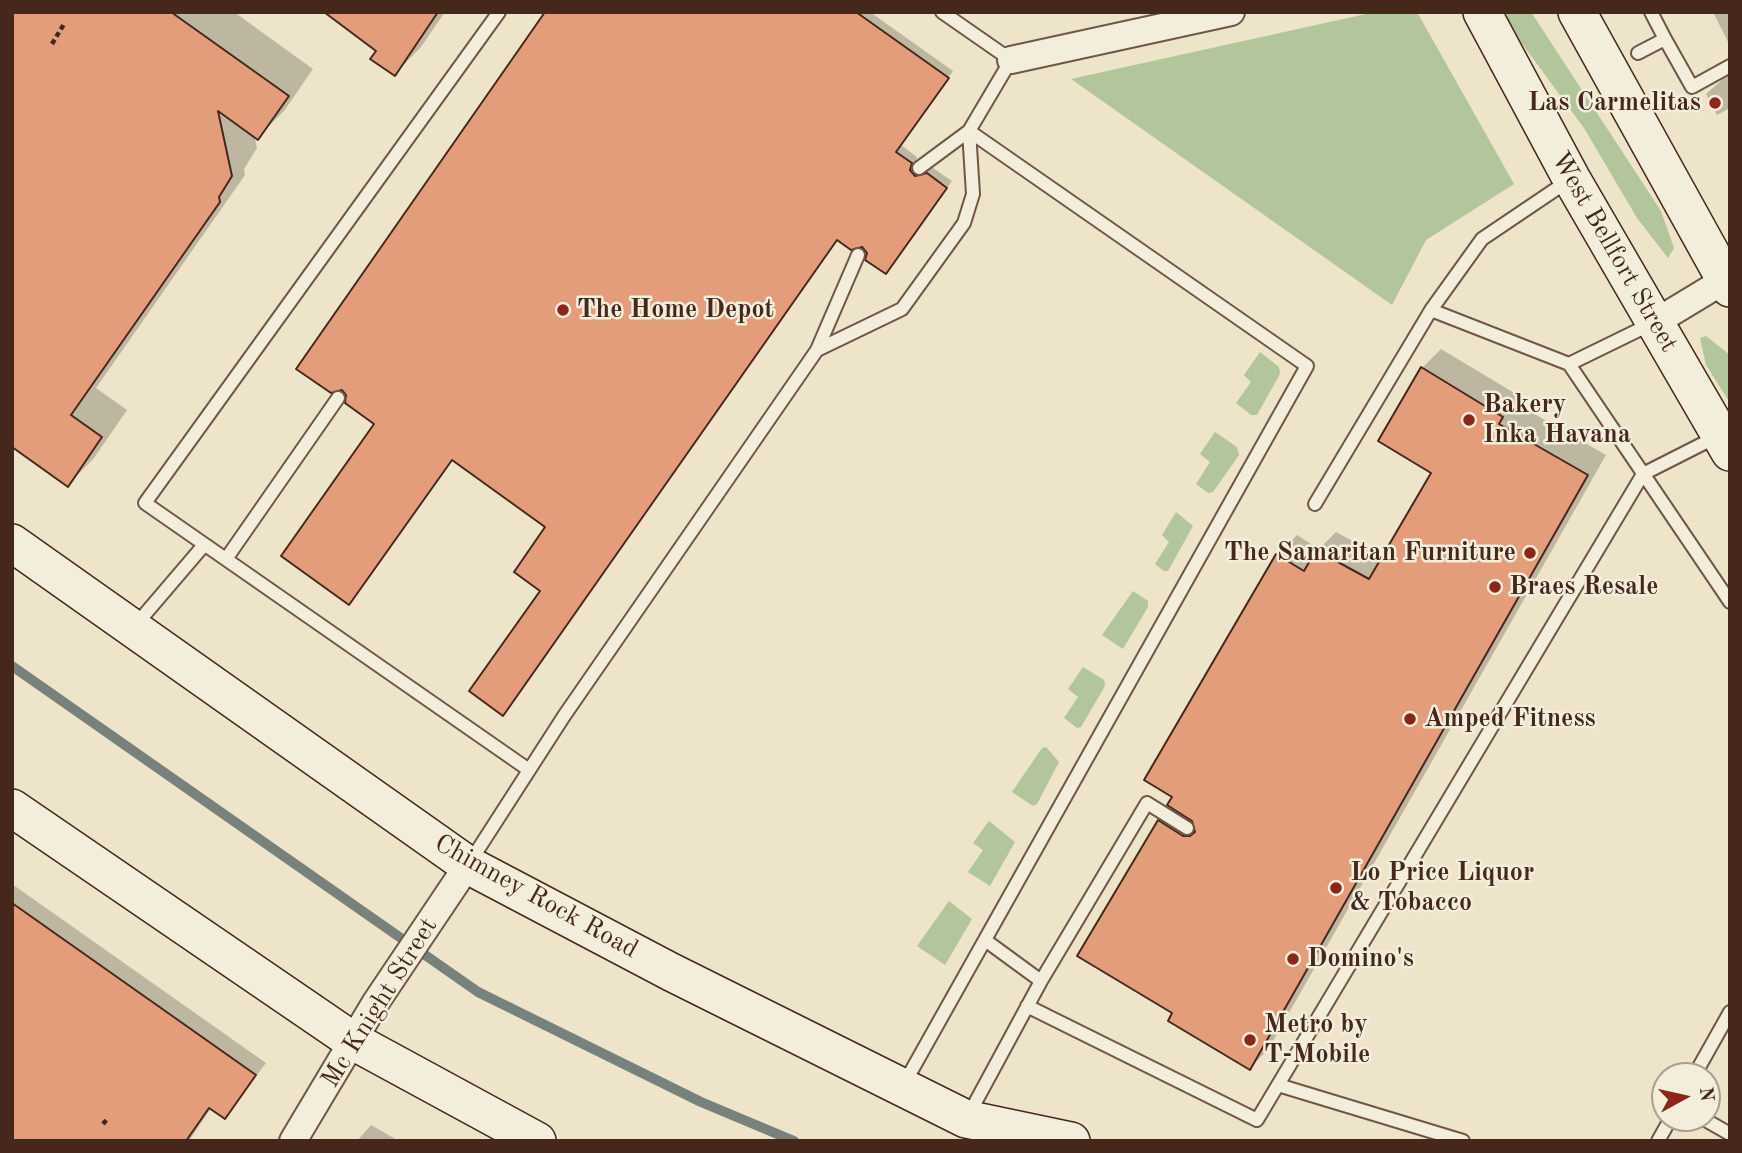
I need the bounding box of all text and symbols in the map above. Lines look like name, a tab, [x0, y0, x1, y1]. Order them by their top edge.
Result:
place label: Las Carmelitas	[1528, 87, 1701, 119]
marker: Las Carmelitas	[1707, 95, 1723, 111]
street label: West Bellfort Street	[1544, 146, 1684, 358]
place label: The Home Depot	[577, 294, 774, 326]
marker: The Home Depot	[555, 302, 571, 318]
place label: Bakery Inka Havana	[1483, 389, 1631, 450]
marker: Bakery Inka Havana	[1461, 412, 1477, 428]
place label: The Samaritan Furniture	[1224, 537, 1516, 569]
marker: The Samaritan Furniture	[1522, 545, 1538, 561]
place label: Braes Resale	[1509, 571, 1659, 603]
marker: Braes Resale	[1487, 579, 1503, 595]
place label: Amped Fitness	[1424, 703, 1596, 735]
marker: Amped Fitness	[1402, 711, 1418, 727]
street label: Chimney Rock Road	[429, 828, 643, 966]
place label: Lo Price Liquor & Tobacco	[1350, 857, 1534, 918]
marker: Lo Price Liquor & Tobacco	[1328, 880, 1344, 896]
street label: Mc Knight Street	[315, 912, 445, 1094]
place label: Domino's	[1307, 943, 1414, 975]
marker: Domino's	[1285, 951, 1301, 967]
place label: Metro by T-Mobile	[1264, 1009, 1370, 1070]
marker: Metro by T-Mobile	[1242, 1032, 1258, 1048]
north arrow	[1651, 1062, 1721, 1132]
text: N	[1695, 1086, 1716, 1103]

